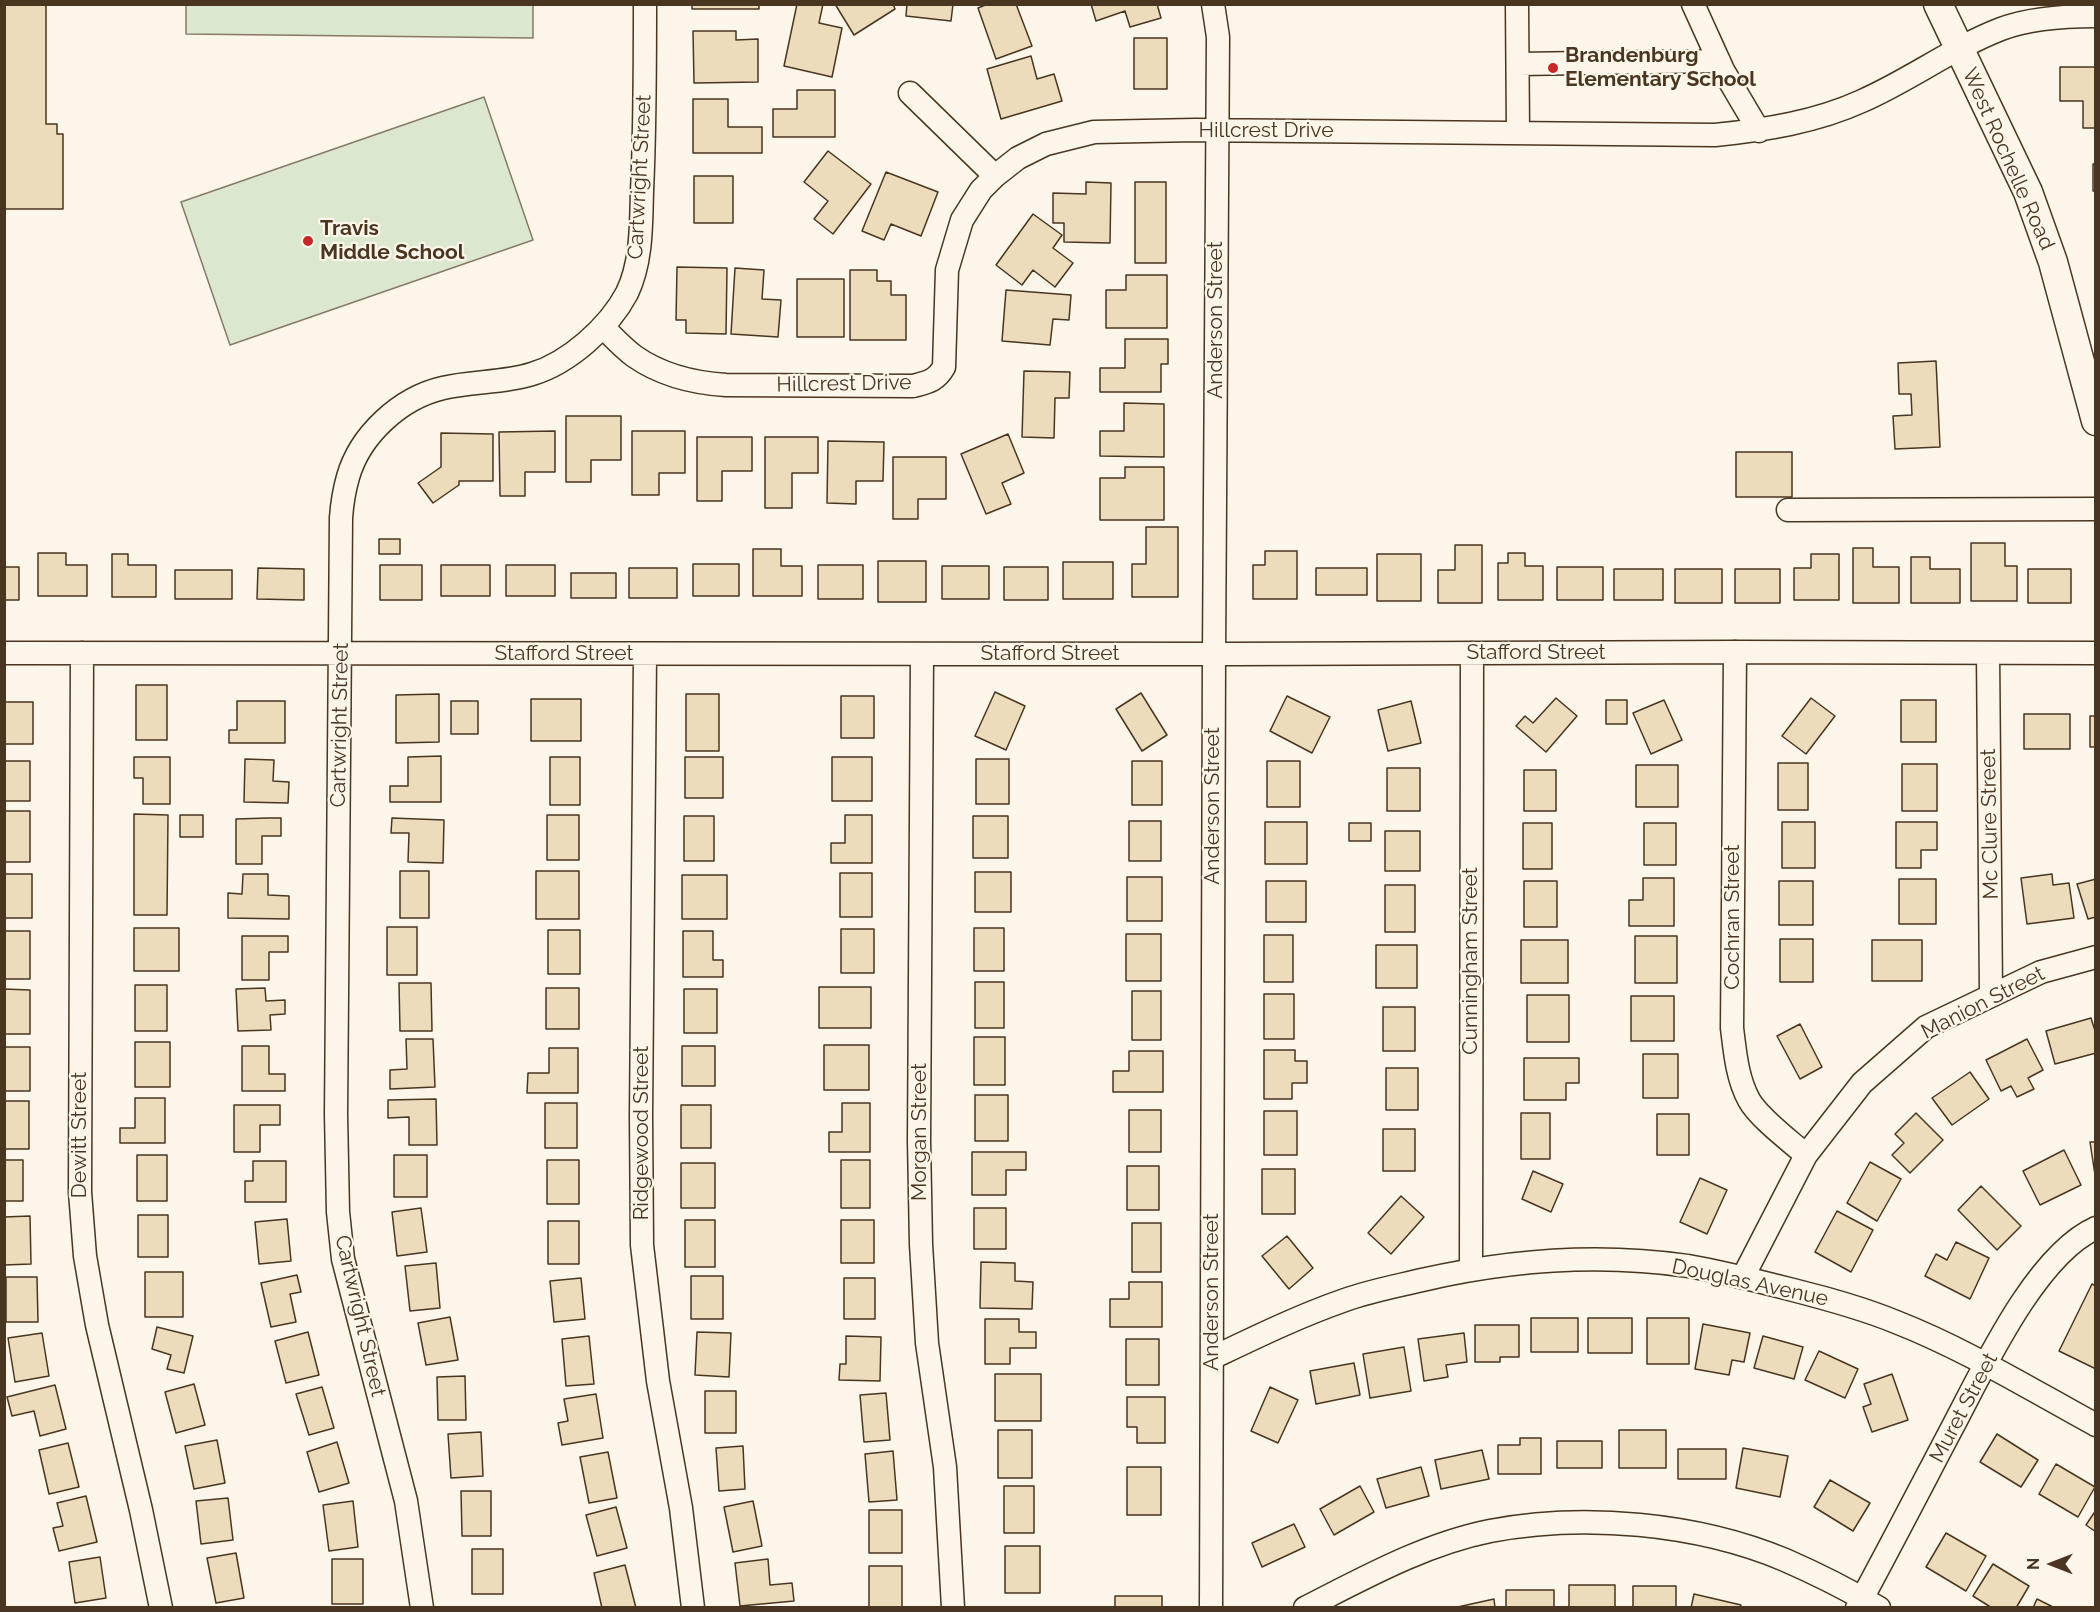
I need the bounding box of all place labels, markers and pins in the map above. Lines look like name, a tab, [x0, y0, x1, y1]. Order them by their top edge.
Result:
place label: Brandenburg Elementary School	[1565, 43, 1756, 93]
marker: Brandenburg Elementary School	[1546, 61, 1560, 75]
place label: Travis Middle School	[320, 216, 464, 266]
marker: Travis Middle School	[301, 234, 315, 248]

